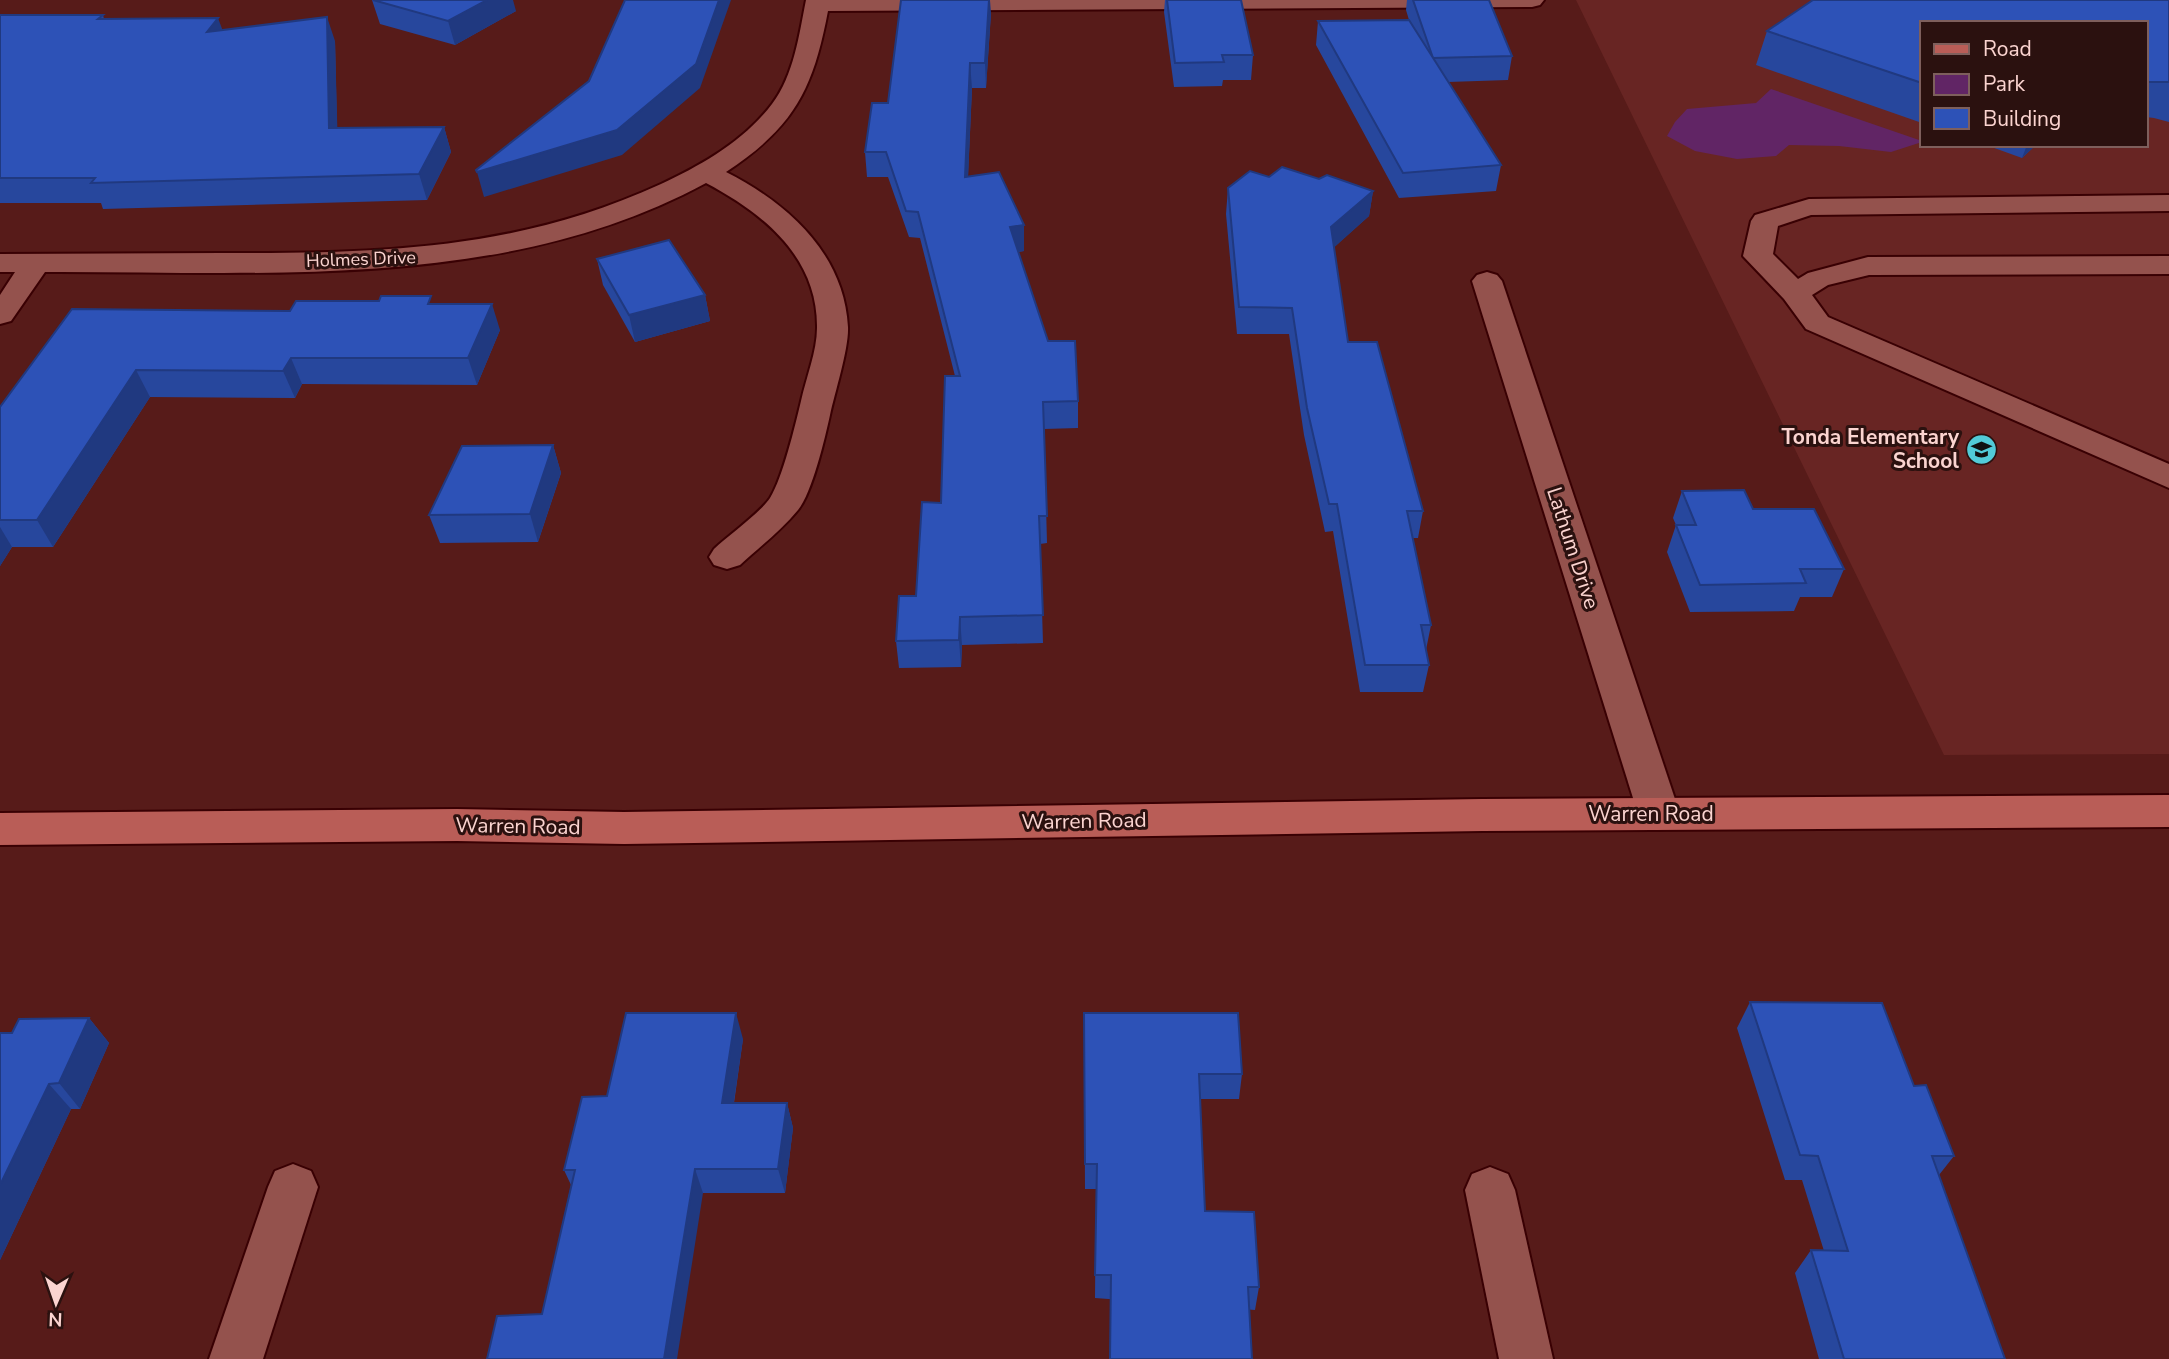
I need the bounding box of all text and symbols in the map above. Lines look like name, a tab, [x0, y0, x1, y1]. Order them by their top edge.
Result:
legend	[1920, 21, 2148, 147]
text: Road	[1983, 35, 2032, 63]
text: Park	[1983, 70, 2025, 98]
text: Building	[1983, 105, 2061, 133]
street label: Holmes Drive	[306, 245, 416, 273]
place label: Tonda Elementary School	[1781, 423, 1960, 475]
school or university icon: Tonda Elementary School	[1965, 432, 1999, 466]
street label: Lathum Drive	[1540, 483, 1606, 613]
street label: Warren Road	[1588, 800, 1714, 828]
street label: Warren Road	[1021, 806, 1147, 836]
street label: Warren Road	[455, 811, 581, 841]
north arrow	[21, 1268, 91, 1338]
text: N	[48, 1306, 63, 1332]

